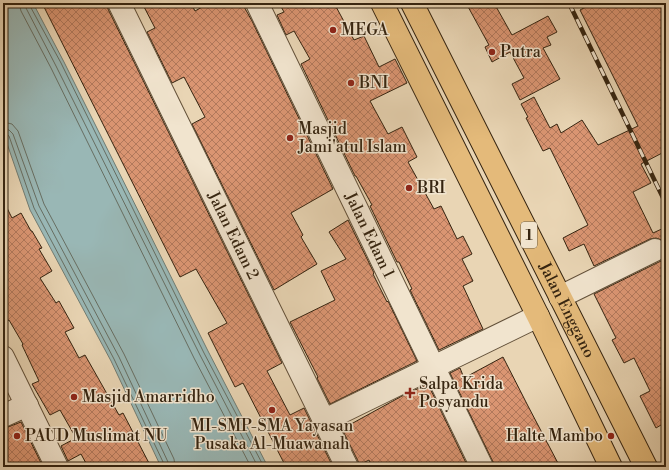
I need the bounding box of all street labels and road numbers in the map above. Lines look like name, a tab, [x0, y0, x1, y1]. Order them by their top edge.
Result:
street label: Jalan Edam 2	[203, 187, 263, 283]
street label: Jalan Edam 1	[340, 188, 399, 281]
road number: 1	[521, 222, 537, 248]
street label: Jalan Enggano	[534, 258, 599, 361]

